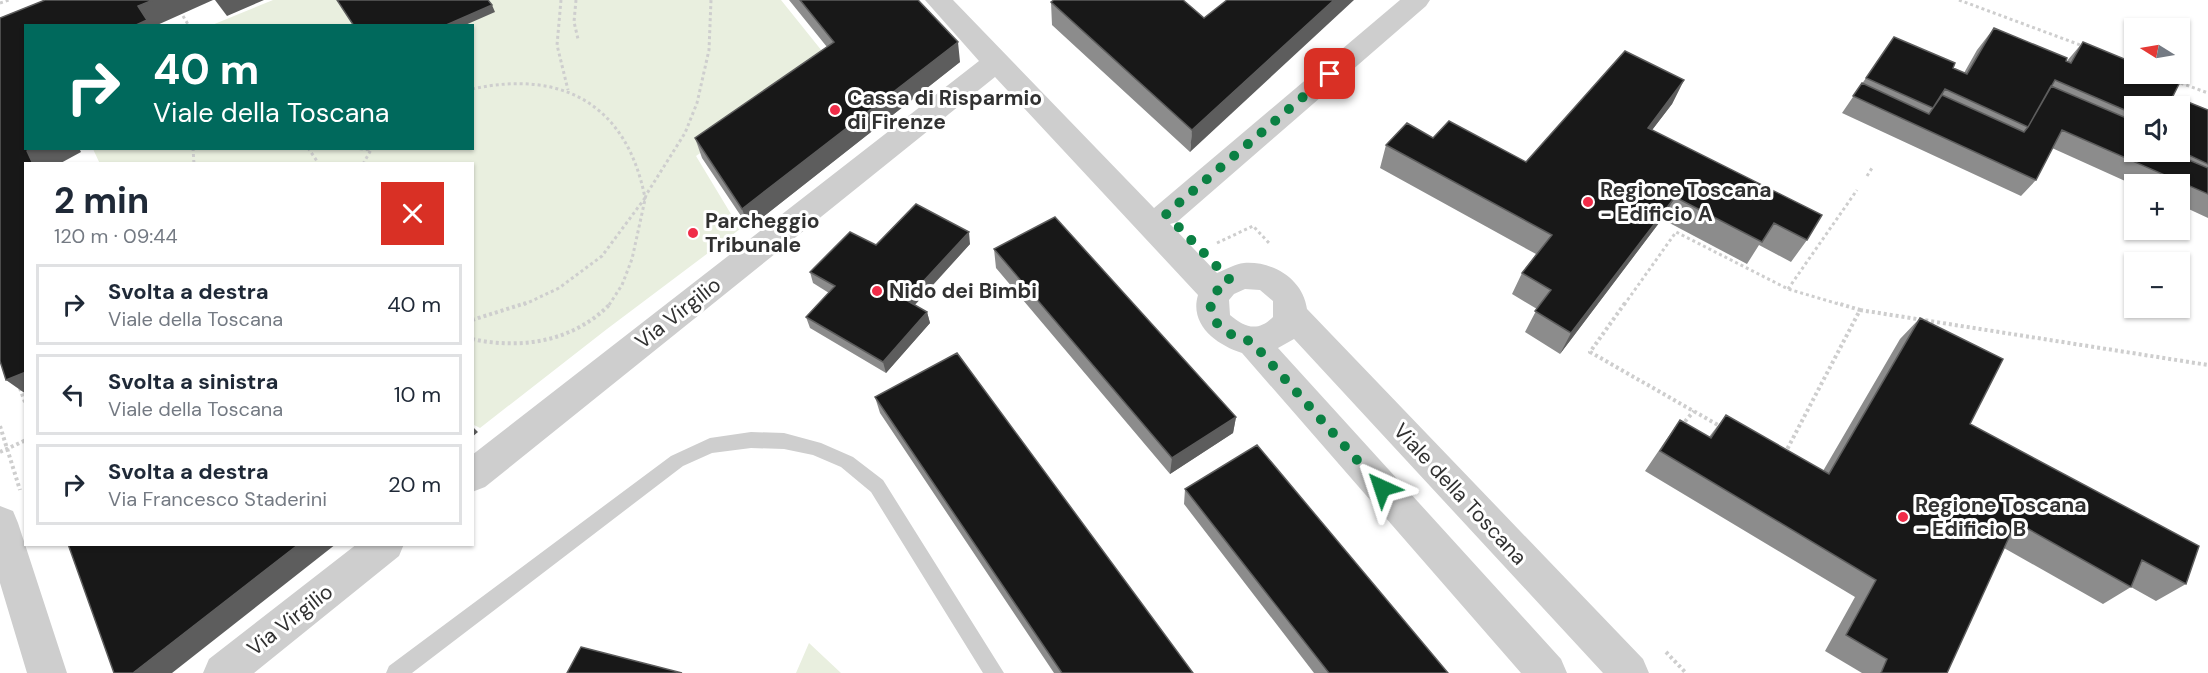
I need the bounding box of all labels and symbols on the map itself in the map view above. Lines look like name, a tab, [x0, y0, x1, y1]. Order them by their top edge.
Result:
north arrow	[2124, 18, 2190, 84]
pin	[1304, 48, 1355, 99]
place label: Cassa di Risparmio di Firenze	[847, 84, 1042, 136]
marker: Cassa di Risparmio di Firenze	[828, 103, 842, 117]
place label: Regione Toscana - Edificio A	[1600, 176, 1772, 228]
marker: Regione Toscana - Edificio A	[1581, 195, 1595, 209]
place label: Parcheggio Tribunale	[705, 207, 820, 259]
marker: Parcheggio Tribunale	[686, 226, 700, 240]
street label: Via Virgilio	[629, 271, 727, 355]
place label: Nido dei Bimbi	[889, 277, 1037, 305]
marker: Nido dei Bimbi	[870, 284, 884, 298]
street label: Viale della Toscana	[1387, 417, 1533, 571]
position arrow	[1350, 456, 1414, 520]
place label: Regione Toscana - Edificio B	[1915, 491, 2087, 543]
marker: Regione Toscana - Edificio B	[1896, 510, 1910, 524]
street label: Via Virgilio	[241, 578, 339, 662]

